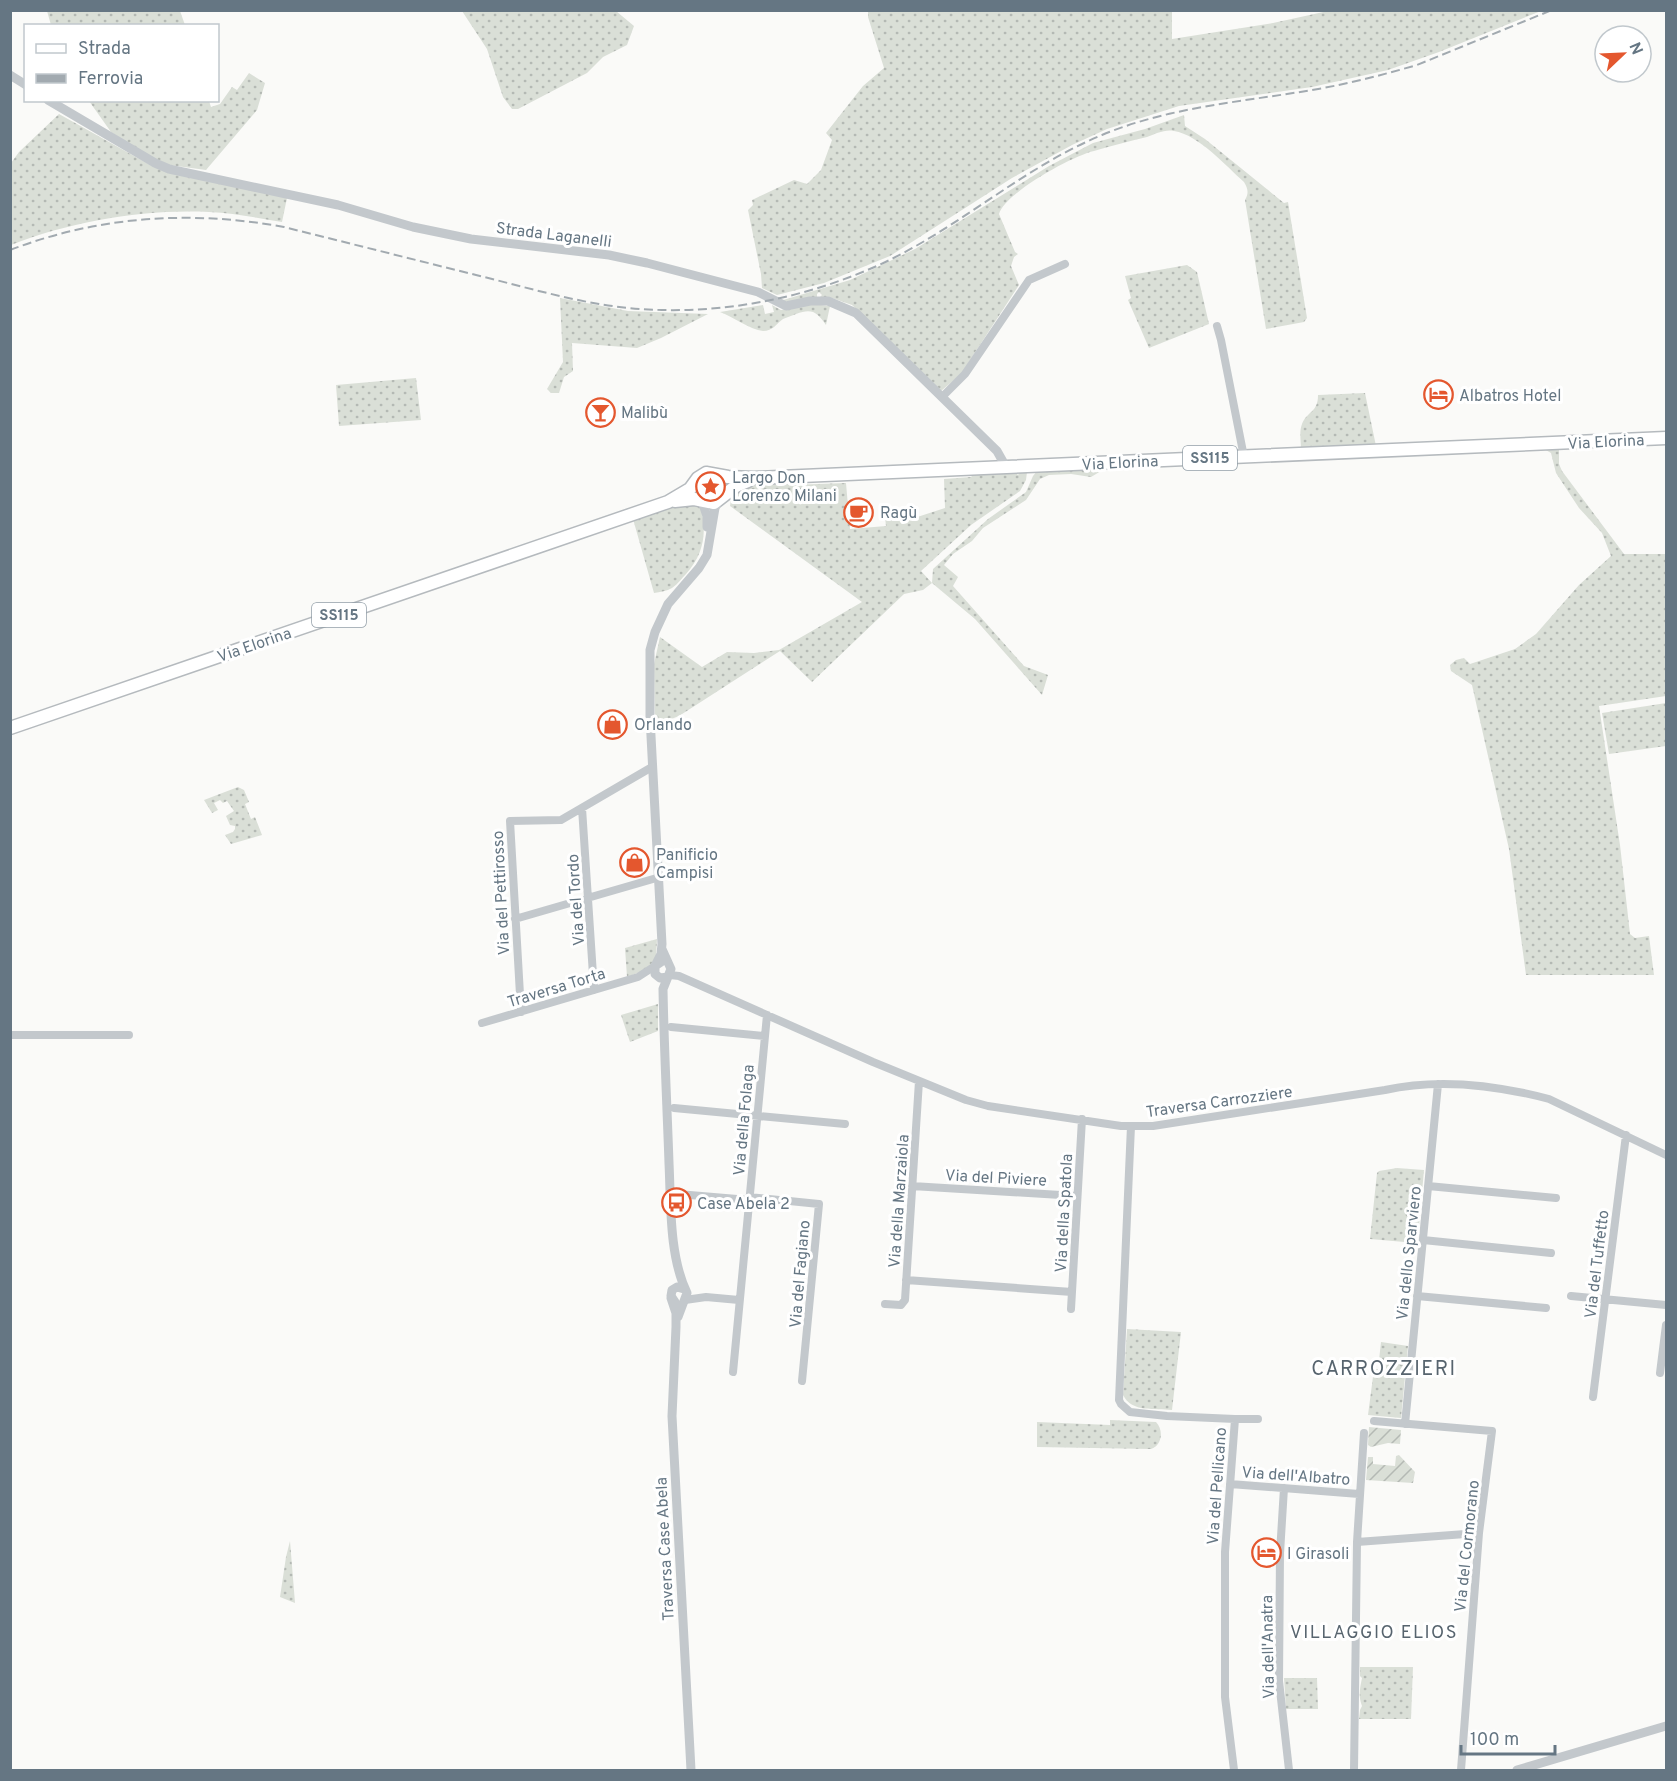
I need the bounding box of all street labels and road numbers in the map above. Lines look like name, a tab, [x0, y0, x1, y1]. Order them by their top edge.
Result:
street label: Strada Laganelli	[495, 219, 613, 253]
street label: Via Elorina	[1567, 431, 1645, 455]
road number: SS115	[1183, 446, 1237, 470]
street label: Via Elorina	[1081, 452, 1159, 476]
road number: SS115	[312, 603, 366, 627]
street label: Via Elorina	[215, 624, 294, 668]
street label: Via del Pettirosso	[489, 830, 515, 956]
street label: Via del Tordo	[564, 853, 590, 946]
street label: Traversa Torta	[505, 965, 608, 1013]
street label: Via della Folaga	[730, 1064, 760, 1177]
street label: Traversa Carrozziere	[1145, 1083, 1294, 1123]
street label: Via della Marzaiola	[885, 1134, 915, 1269]
street label: Via della Spatola	[1052, 1153, 1078, 1273]
street label: Via del Piviere	[945, 1166, 1047, 1192]
street label: Via dello Sparviero	[1393, 1185, 1427, 1321]
street label: Via del Tuffetto	[1581, 1209, 1615, 1320]
street label: Via del Fagiano	[786, 1219, 816, 1329]
street label: Via del Pellicano	[1204, 1426, 1232, 1546]
street label: Via dell'Albatro	[1241, 1463, 1351, 1491]
street label: Traversa Case Abela	[652, 1477, 680, 1621]
street label: Via del Cormorano	[1451, 1479, 1485, 1613]
street label: Via dell'Anatra	[1258, 1595, 1280, 1699]

